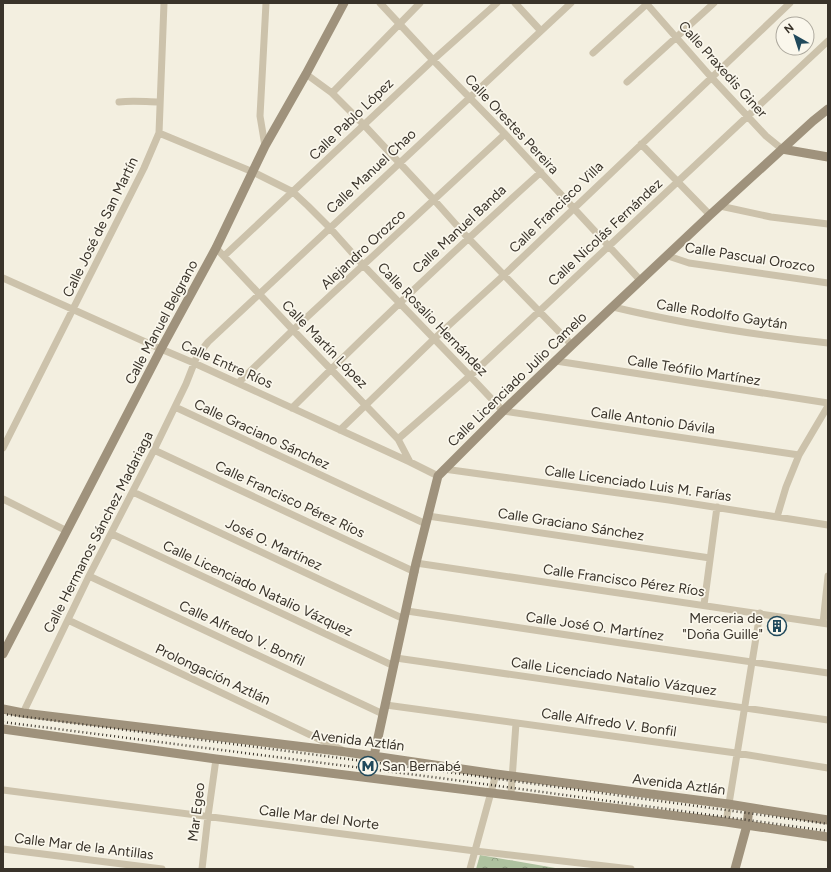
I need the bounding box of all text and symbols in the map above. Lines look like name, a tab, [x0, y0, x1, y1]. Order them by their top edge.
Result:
north arrow	[775, 16, 815, 56]
street label: Calle Praxedis Giner	[675, 18, 771, 121]
text: N	[782, 21, 796, 36]
street label: Calle Orestes Pereira	[461, 71, 562, 178]
street label: Calle Pablo López	[306, 75, 397, 164]
street label: Calle Manuel Chao	[323, 125, 420, 217]
street label: Calle José de San Martín	[59, 154, 142, 300]
street label: Calle Francisco Villa	[506, 158, 607, 257]
street label: Calle Nicolás Fernández	[545, 175, 666, 290]
street label: Calle Manuel Banda	[409, 181, 510, 277]
street label: Alejandro Orozco	[317, 206, 409, 293]
street label: Calle Pascual Orozco	[684, 239, 816, 276]
street label: Calle Manuel Belgrano	[121, 257, 201, 387]
street label: Calle Rosalio Hernández	[374, 259, 491, 380]
street label: Calle Rodolfo Gaytán	[655, 296, 789, 333]
street label: Calle Martín López	[278, 297, 371, 392]
street label: Calle Licenciado Julio Camelo	[444, 308, 590, 450]
street label: Calle Entre Ríos	[178, 337, 275, 392]
street label: Calle Teófilo Martínez	[626, 352, 762, 389]
street label: Calle Graciano Sánchez	[191, 396, 332, 473]
street label: Calle Antonio Dávila	[590, 403, 716, 438]
street label: Calle Hermanos Sánchez Madariaga	[40, 429, 157, 636]
street label: Calle Francisco Pérez Ríos	[212, 457, 367, 542]
street label: Calle Licenciado Luis M. Farías	[543, 462, 733, 505]
street label: Calle Graciano Sánchez	[497, 505, 645, 544]
street label: José O. Martínez	[223, 515, 325, 574]
street label: Calle Licenciado Natalio Vázquez	[160, 537, 356, 640]
street label: Calle Francisco Pérez Ríos	[542, 561, 706, 600]
street label: Calle Alfredo V. Bonfil	[176, 597, 307, 670]
street label: Calle José O. Martínez	[525, 608, 665, 645]
place label: Merceria de "Doña Guille"	[682, 610, 763, 643]
building icon: Merceria de "Doña Guille"	[766, 615, 788, 637]
street label: Prolongación Aztlán	[152, 640, 273, 709]
street label: Calle Licenciado Natalio Vázquez	[510, 654, 718, 699]
street label: Calle Alfredo V. Bonfil	[540, 705, 678, 740]
street label: Avenida Aztlán	[310, 726, 406, 755]
metro station icon: San Bernabé	[357, 755, 379, 777]
place label: San Bernabé	[382, 758, 461, 775]
street label: Avenida Aztlán	[631, 770, 727, 799]
street label: Mar Egeo	[184, 782, 209, 843]
street label: Calle Mar del Norte	[258, 802, 380, 833]
street label: Calle Mar de la Antillas	[13, 830, 155, 863]

